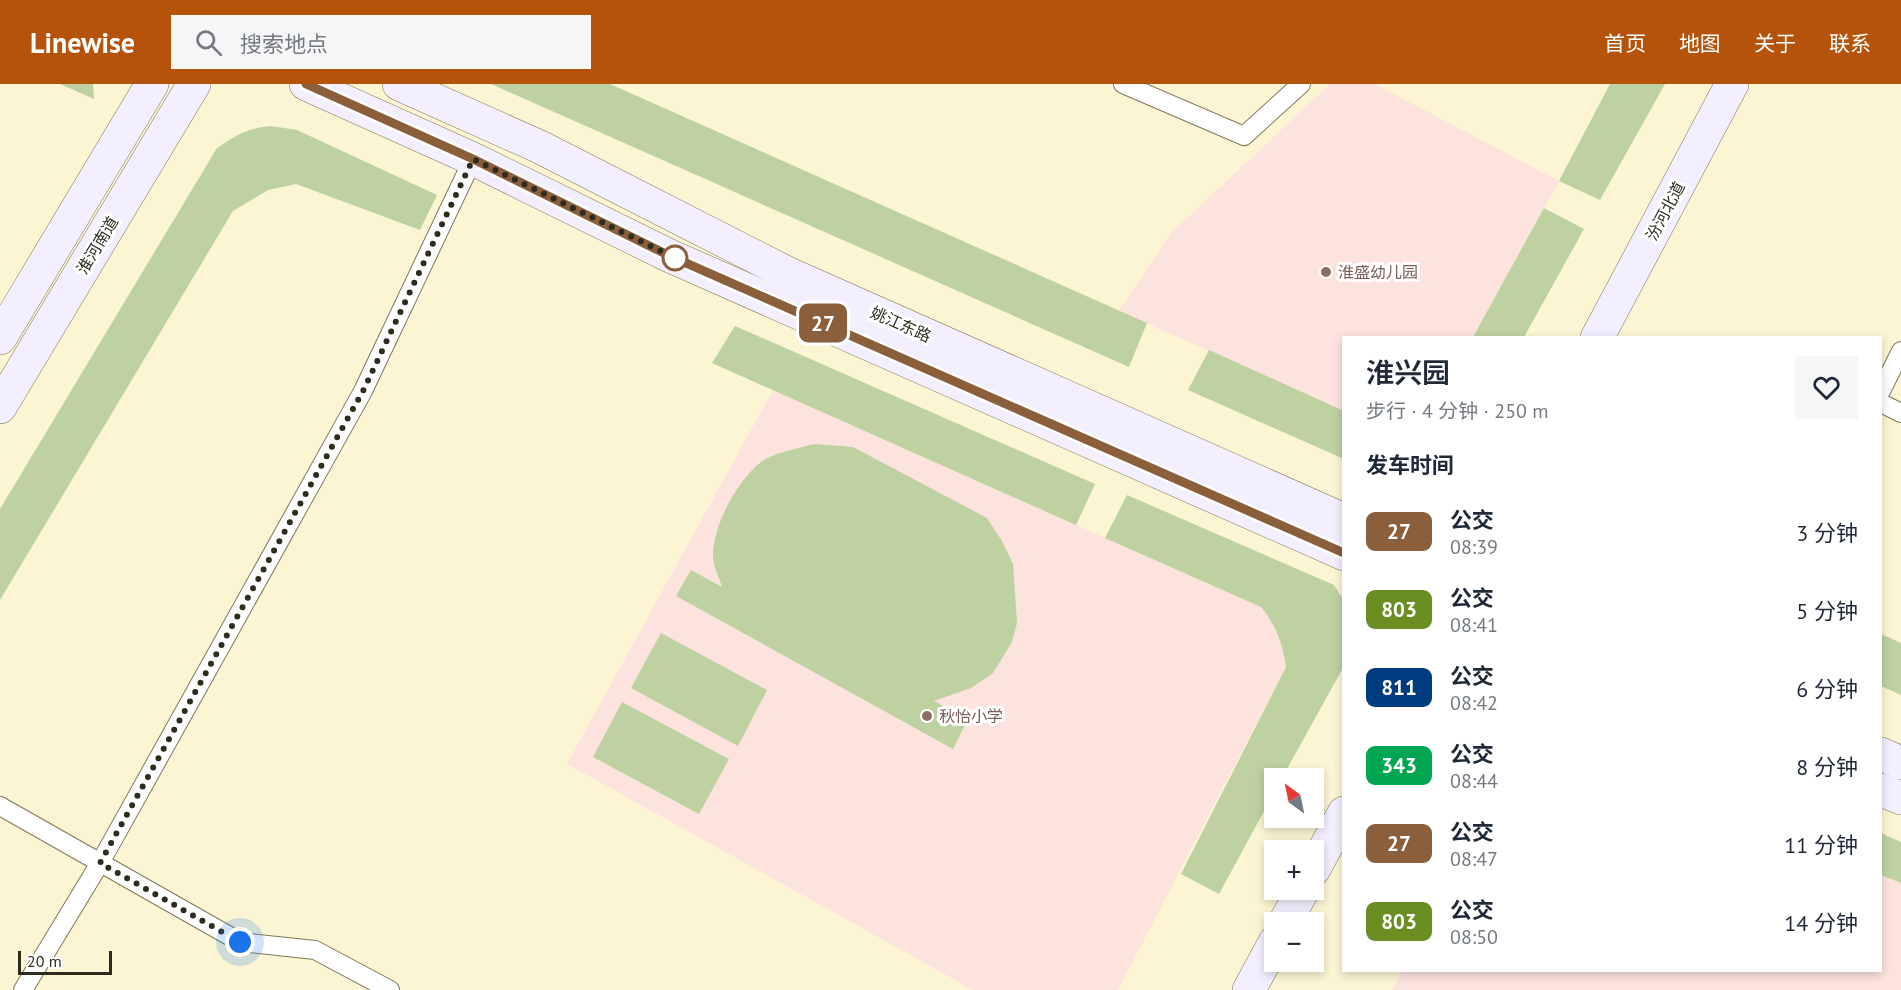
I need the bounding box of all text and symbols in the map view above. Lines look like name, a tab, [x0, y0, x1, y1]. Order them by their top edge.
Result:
search box	[171, 15, 591, 69]
text: Linewise	[30, 24, 135, 61]
icon: search	[192, 26, 225, 59]
text: 搜索地点	[240, 30, 328, 58]
text: 首页	[1604, 30, 1646, 57]
text: 地图	[1679, 30, 1721, 57]
text: 关于	[1754, 30, 1796, 57]
text: 联系	[1829, 30, 1871, 57]
street label: 汾河北道	[1641, 178, 1689, 244]
street label: 淮河南道	[72, 212, 122, 278]
unlabelled marker	[662, 245, 688, 271]
place label: 淮盛幼儿园	[1338, 262, 1418, 282]
marker: 淮盛幼儿园	[1319, 265, 1333, 279]
street label: 姚江东路	[868, 302, 934, 346]
line badge: 27	[796, 304, 850, 342]
text: 27	[811, 310, 835, 337]
text: 淮兴园	[1366, 354, 1450, 391]
button: heart	[1795, 356, 1858, 419]
text: 步行 · 4 分钟 · 250 m	[1366, 398, 1549, 424]
text: 发车时间	[1366, 451, 1454, 479]
text: 公交	[1450, 506, 1494, 534]
text: 27	[1387, 518, 1411, 545]
text: 3 分钟	[1796, 519, 1858, 547]
text: 08:39	[1450, 534, 1498, 560]
text: 公交	[1450, 584, 1494, 612]
text: 803	[1381, 596, 1417, 623]
text: 5 分钟	[1796, 597, 1858, 625]
text: 08:41	[1450, 612, 1498, 638]
text: 公交	[1450, 662, 1494, 690]
text: 811	[1381, 674, 1417, 701]
text: 6 分钟	[1796, 675, 1858, 703]
text: 08:42	[1450, 690, 1498, 716]
place label: 秋怡小学	[939, 706, 1003, 726]
marker: 秋怡小学	[920, 709, 934, 723]
text: 公交	[1450, 740, 1494, 768]
text: 343	[1381, 752, 1417, 779]
text: 8 分钟	[1796, 753, 1858, 781]
north arrow	[1264, 768, 1324, 828]
map controls	[1264, 768, 1324, 972]
text: 08:44	[1450, 768, 1498, 794]
text: 公交	[1450, 818, 1494, 846]
text: 27	[1387, 830, 1411, 857]
text: 11 分钟	[1784, 831, 1858, 859]
button: +	[1264, 840, 1324, 900]
text: 08:47	[1450, 846, 1498, 872]
text: 公交	[1450, 896, 1494, 924]
text: 803	[1381, 908, 1417, 935]
text: 14 分钟	[1784, 909, 1858, 937]
button: −	[1264, 912, 1324, 972]
text: 08:50	[1450, 924, 1498, 950]
your location	[225, 927, 255, 957]
scale bar	[18, 948, 112, 976]
text: 20 m	[27, 951, 62, 971]

